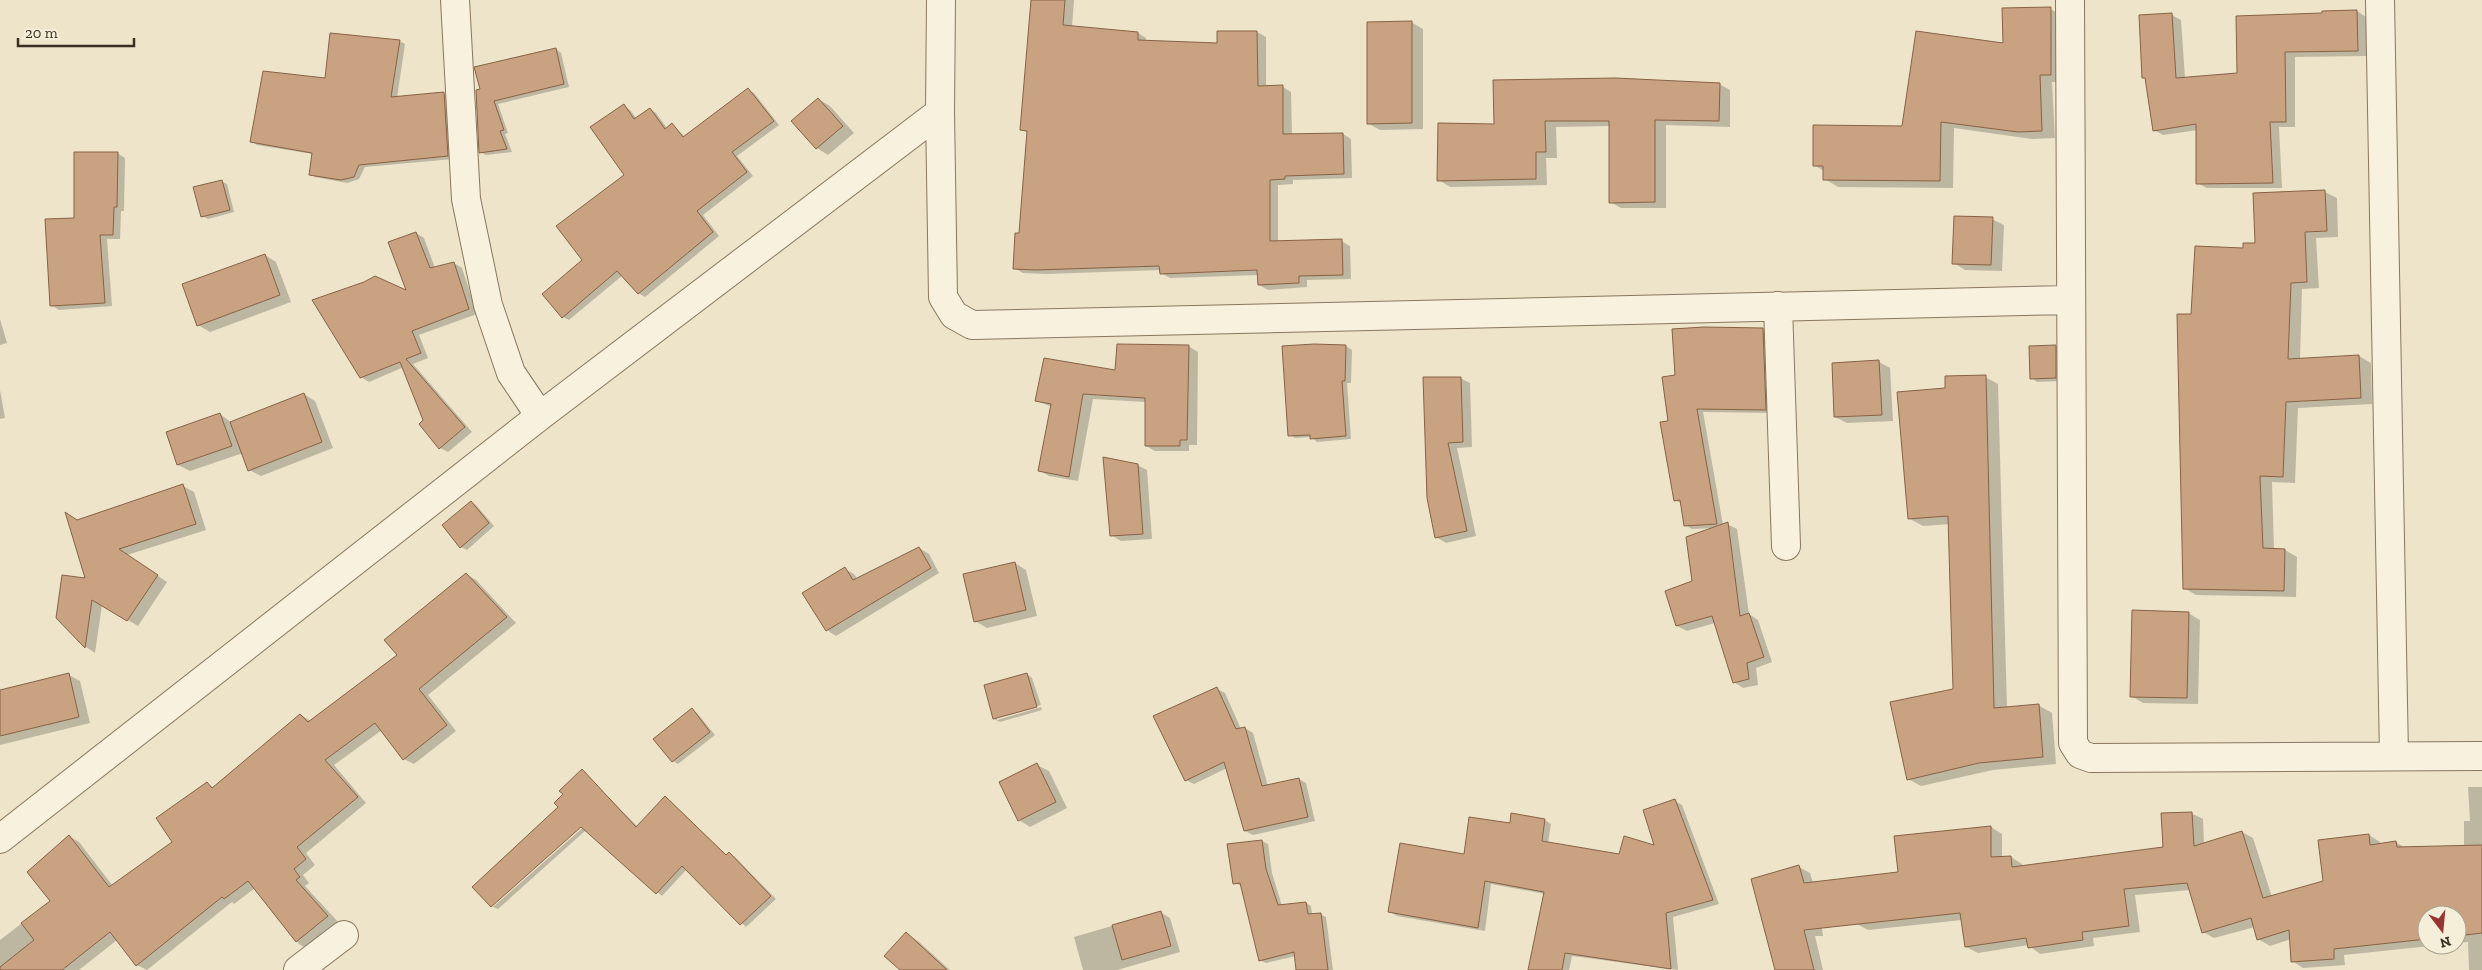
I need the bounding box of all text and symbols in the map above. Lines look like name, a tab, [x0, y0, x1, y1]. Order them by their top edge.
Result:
scale bar	[18, 15, 134, 47]
text: 20 m	[25, 24, 58, 42]
north arrow	[2417, 905, 2467, 955]
text: N	[2438, 932, 2453, 952]

